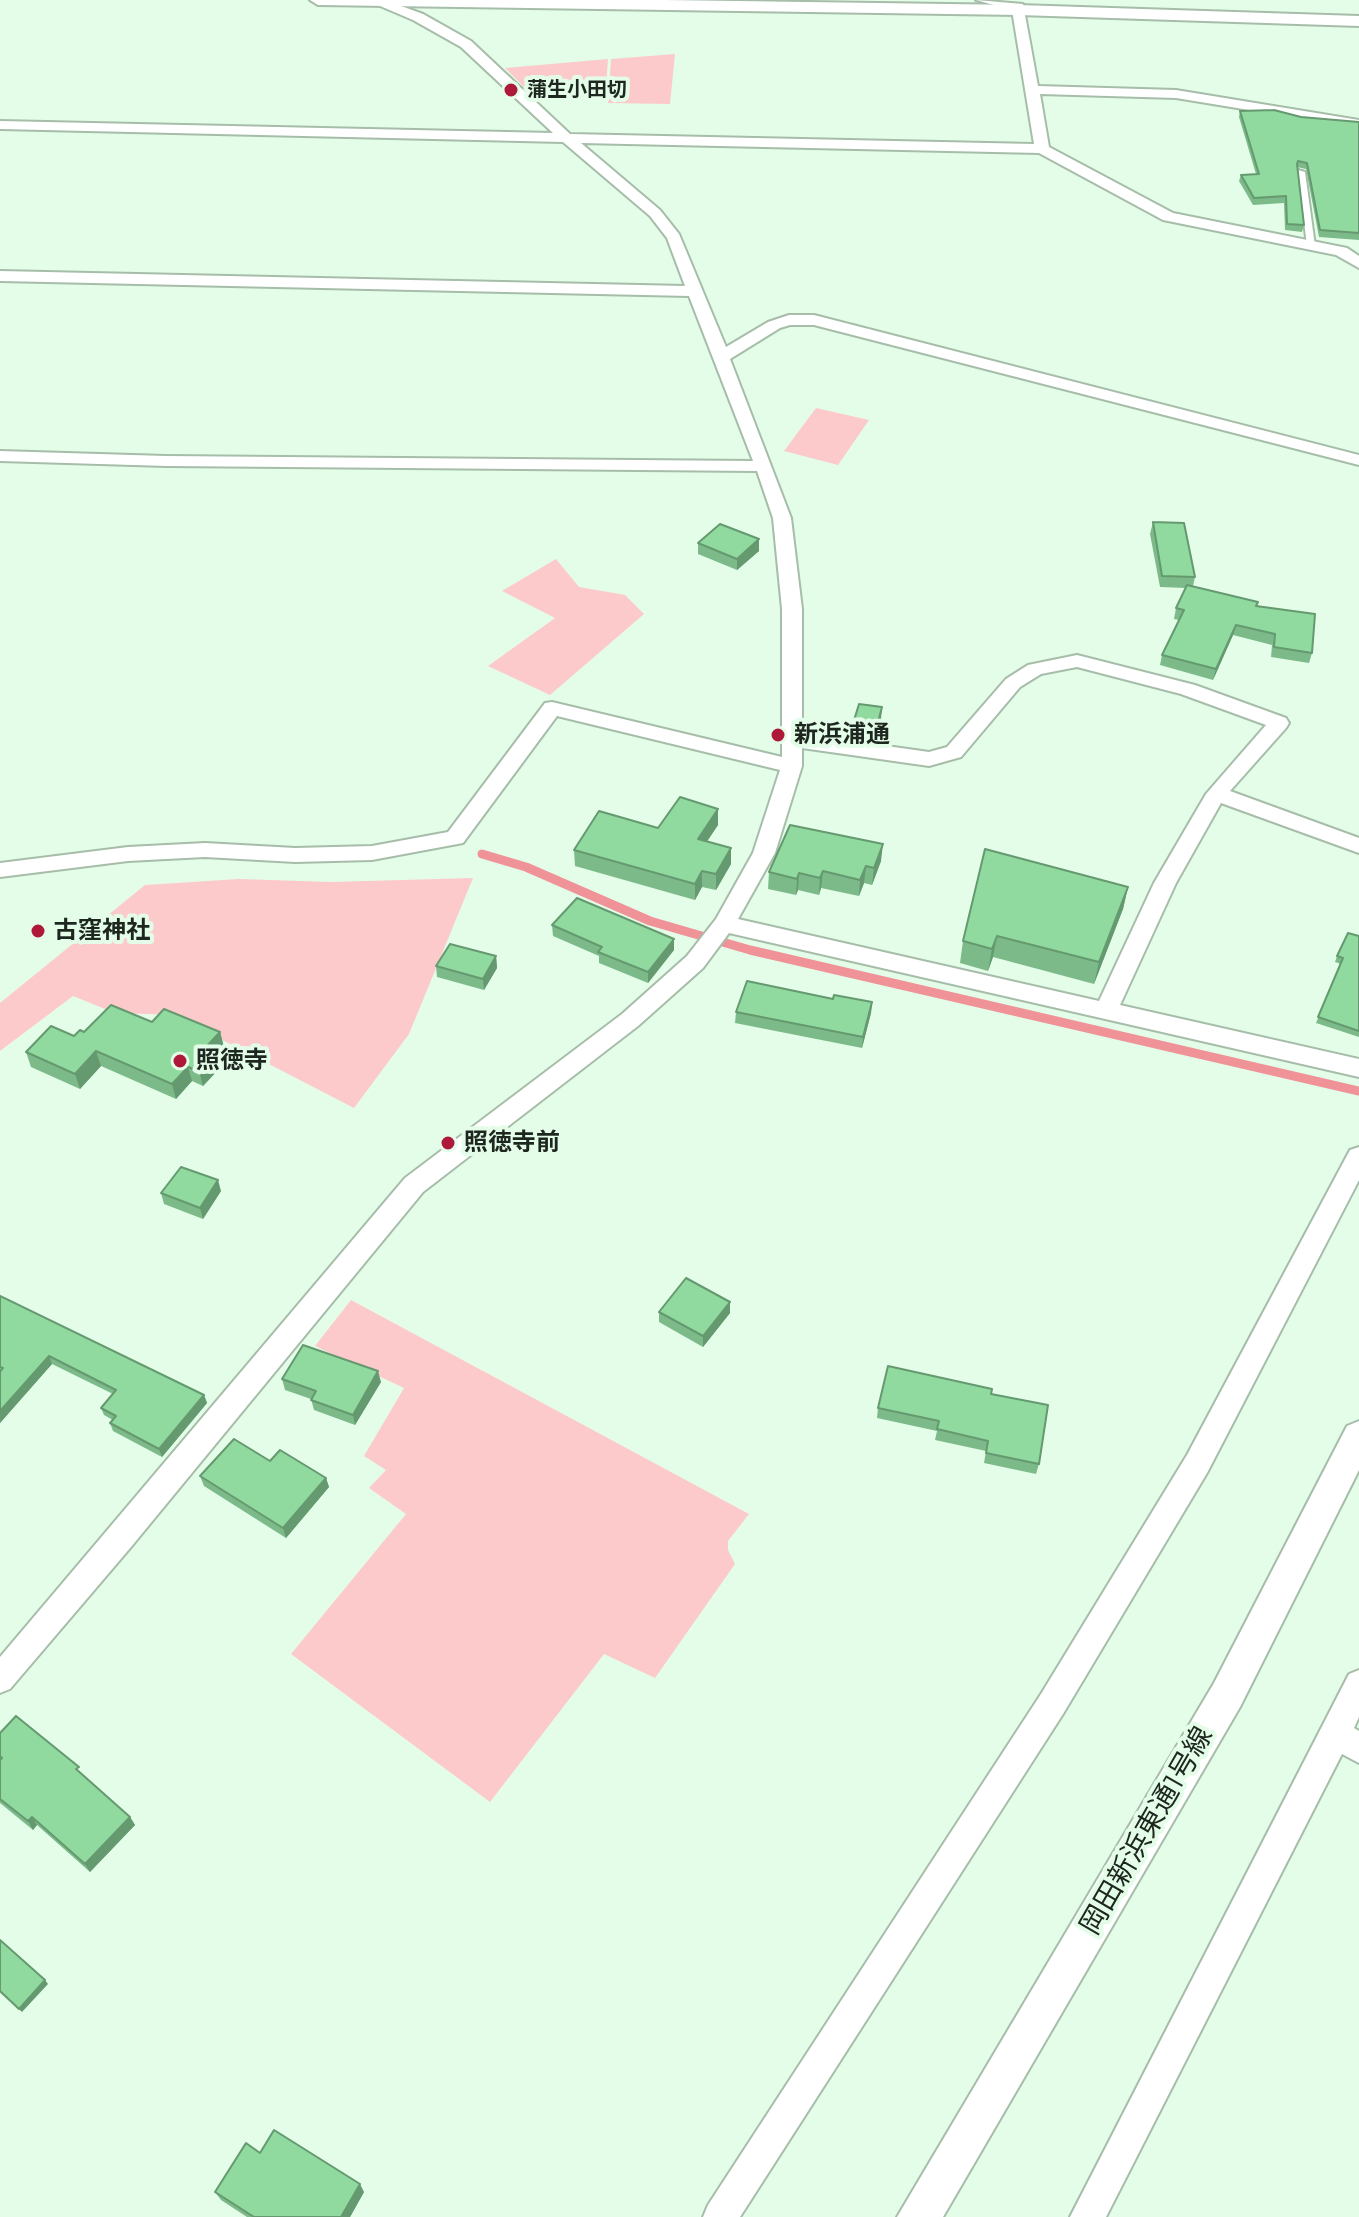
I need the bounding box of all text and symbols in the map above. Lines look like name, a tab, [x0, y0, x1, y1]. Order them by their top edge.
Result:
place label: 蒲生小田切	[527, 78, 627, 102]
marker: 蒲生小田切	[502, 81, 520, 99]
place label: 新浜浦通	[794, 721, 890, 749]
marker: 新浜浦通	[769, 726, 787, 744]
place label: 古窪神社	[54, 917, 150, 945]
marker: 古窪神社	[29, 922, 47, 940]
place label: 照徳寺	[196, 1047, 268, 1075]
marker: 照徳寺	[171, 1052, 189, 1070]
place label: 照徳寺前	[464, 1129, 560, 1157]
marker: 照徳寺前	[439, 1134, 457, 1152]
street label: 岡田新浜東通1号線	[1074, 1721, 1220, 1941]

